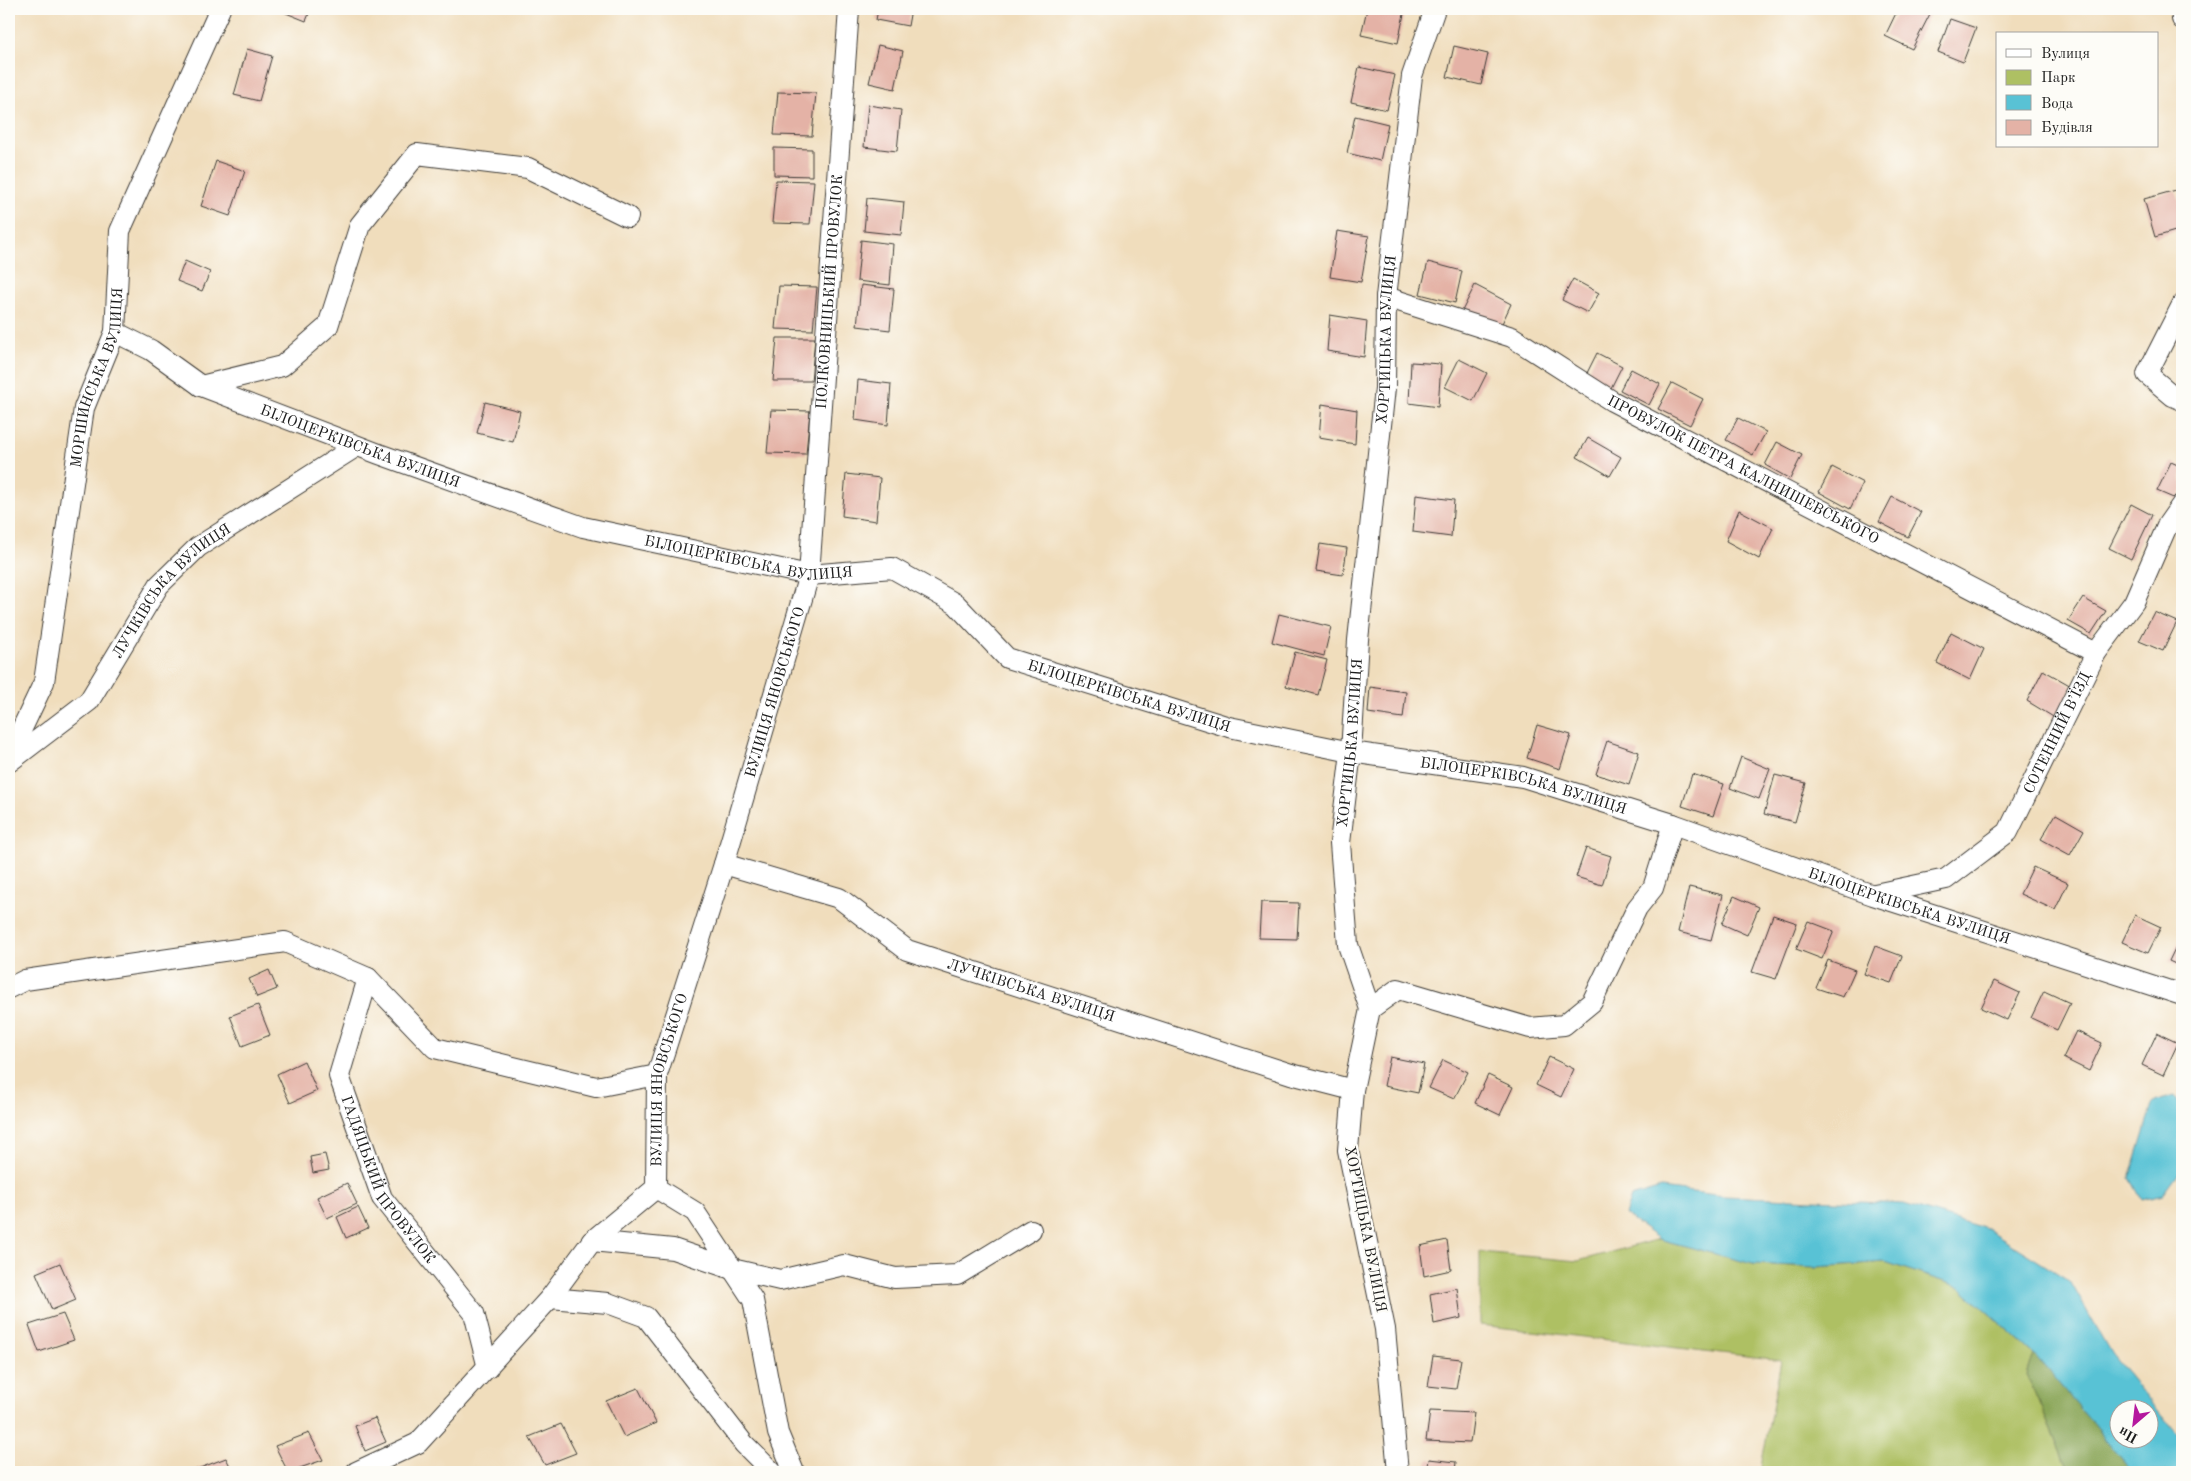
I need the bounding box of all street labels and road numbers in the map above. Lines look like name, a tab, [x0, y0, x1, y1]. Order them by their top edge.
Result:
street label: ПОЛКОВНИЦЬКИЙ ПРОВУЛОК	[815, 174, 846, 410]
street label: ХОРТИЦЬКА ВУЛИЦЯ	[1375, 255, 1400, 425]
street label: МОРШИНСЬКА ВУЛИЦЯ	[69, 287, 126, 469]
street label: ПРОВУЛОК ПЕТРА КАЛНИШЕВСЬКОГО	[1604, 394, 1881, 548]
street label: БІЛОЦЕРКІВСЬКА ВУЛИЦЯ	[258, 403, 462, 491]
street label: ЛУЧКІВСЬКА ВУЛИЦЯ	[111, 522, 234, 661]
street label: БІЛОЦЕРКІВСЬКА ВУЛИЦЯ	[643, 534, 854, 584]
street label: ВУЛИЦЯ ЯНОВСЬКОГО	[744, 605, 808, 780]
street label: ХОРТИЦЬКА ВУЛИЦЯ	[1336, 658, 1366, 828]
street label: БІЛОЦЕРКІВСЬКА ВУЛИЦЯ	[1025, 659, 1232, 736]
street label: СОТЕННИЙ В’ЇЗД	[2022, 670, 2094, 796]
street label: БІЛОЦЕРКІВСЬКА ВУЛИЦЯ	[1419, 756, 1628, 818]
street label: БІЛОЦЕРКІВСЬКА ВУЛИЦЯ	[1806, 866, 2012, 948]
street label: ЛУЧКІВСЬКА ВУЛИЦЯ	[945, 957, 1116, 1026]
street label: ВУЛИЦЯ ЯНОВСЬКОГО	[650, 992, 691, 1167]
street label: ГАДЯЦЬКИЙ ПРОВУЛОК	[338, 1094, 437, 1267]
street label: ХОРТИЦЬКА ВУЛИЦЯ	[1341, 1145, 1388, 1314]

